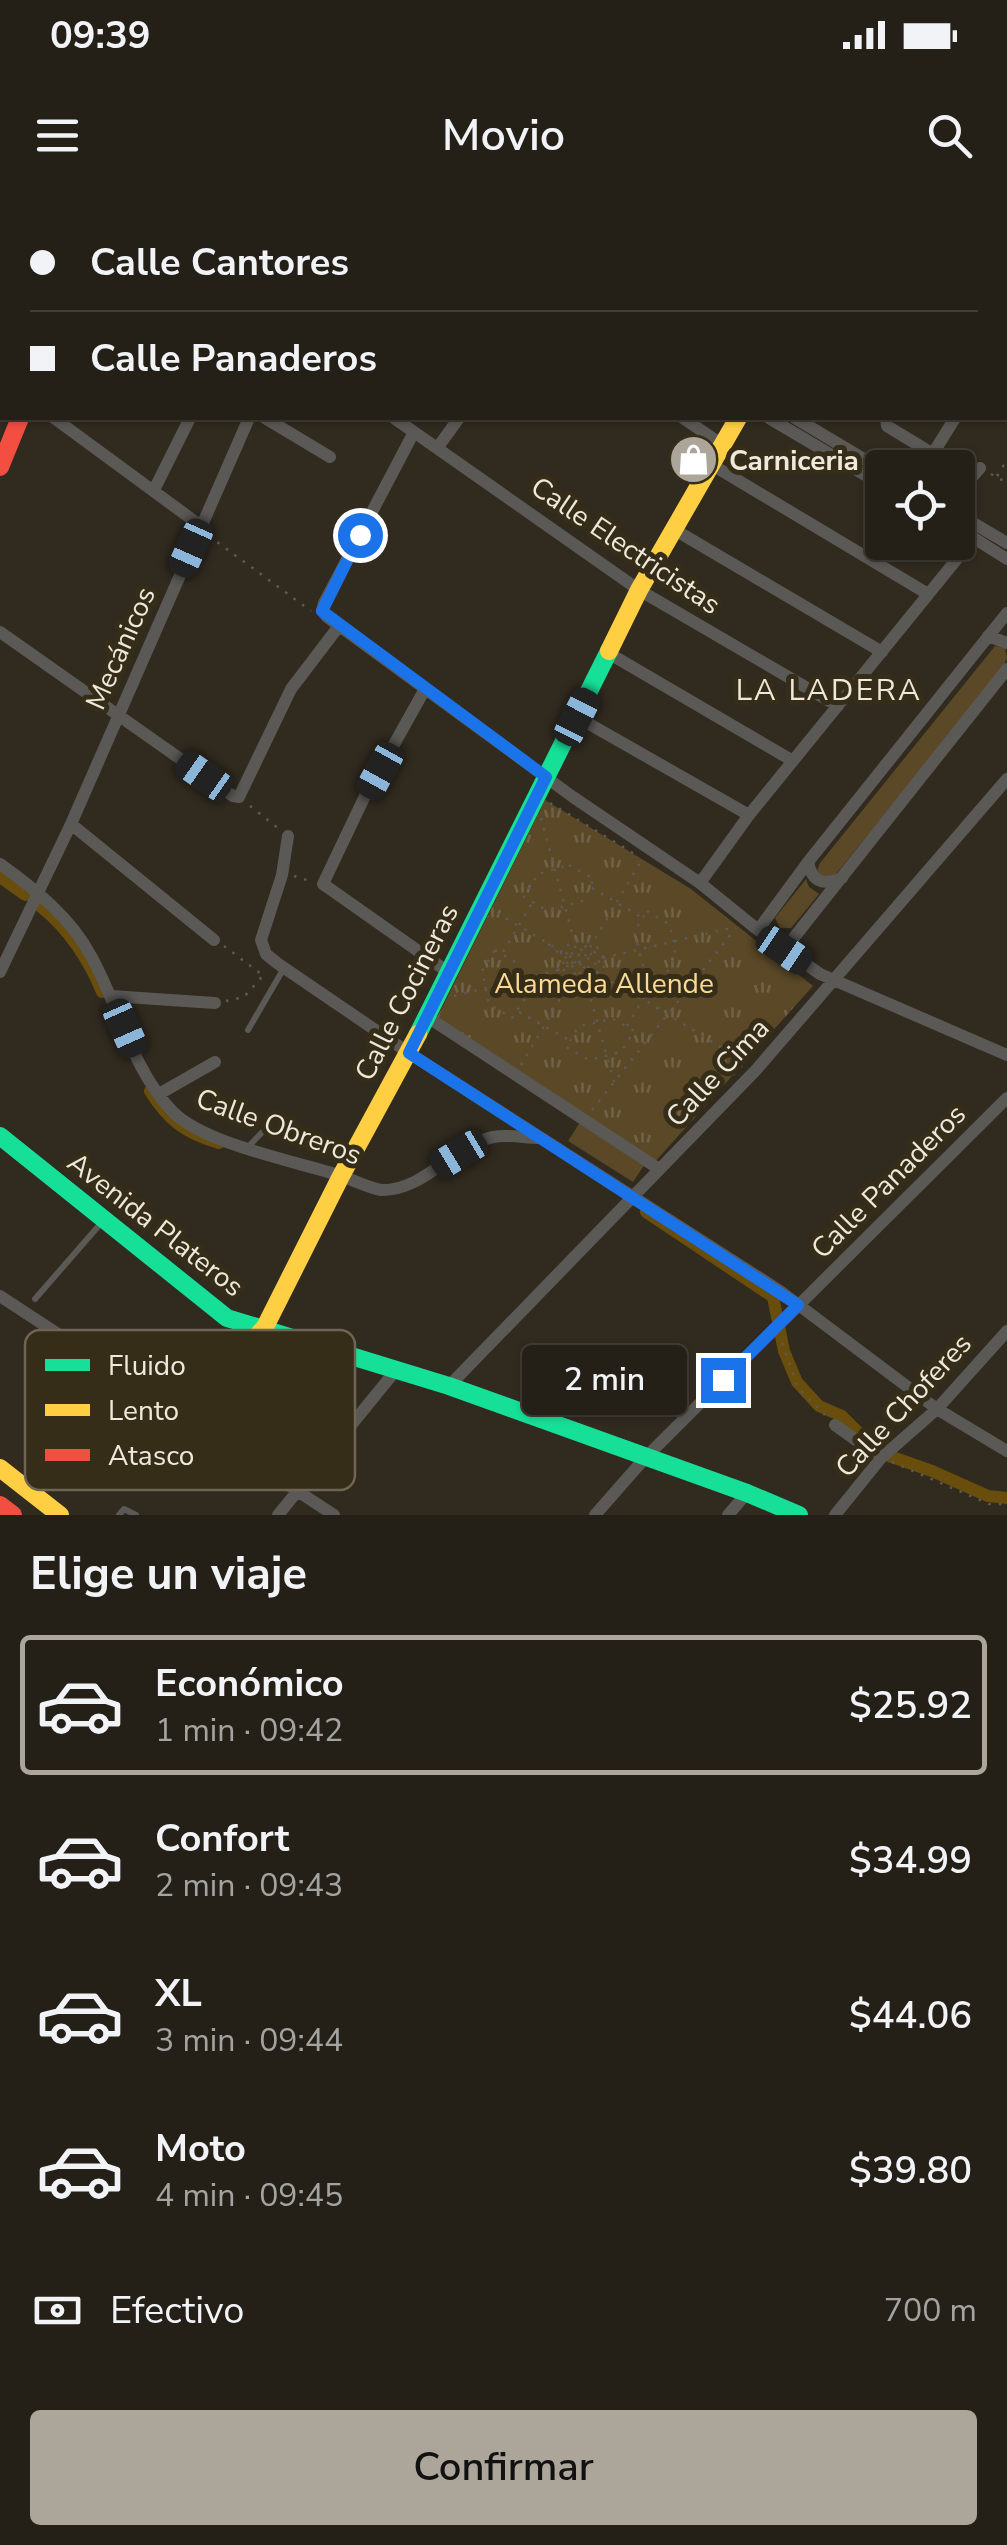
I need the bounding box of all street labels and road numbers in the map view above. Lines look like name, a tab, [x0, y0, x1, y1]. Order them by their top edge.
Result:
street label: Calle Electricistas	[523, 468, 728, 623]
street label: Mecánicos	[77, 581, 165, 716]
street label: Calle Cocineras	[346, 898, 468, 1087]
street label: Calle Cima	[657, 1010, 778, 1135]
street label: Calle Obreros	[191, 1079, 367, 1174]
street label: Calle Panaderos	[803, 1096, 974, 1267]
street label: Avenida Plateros	[59, 1144, 251, 1306]
street label: Calle Choferes	[827, 1325, 980, 1486]

